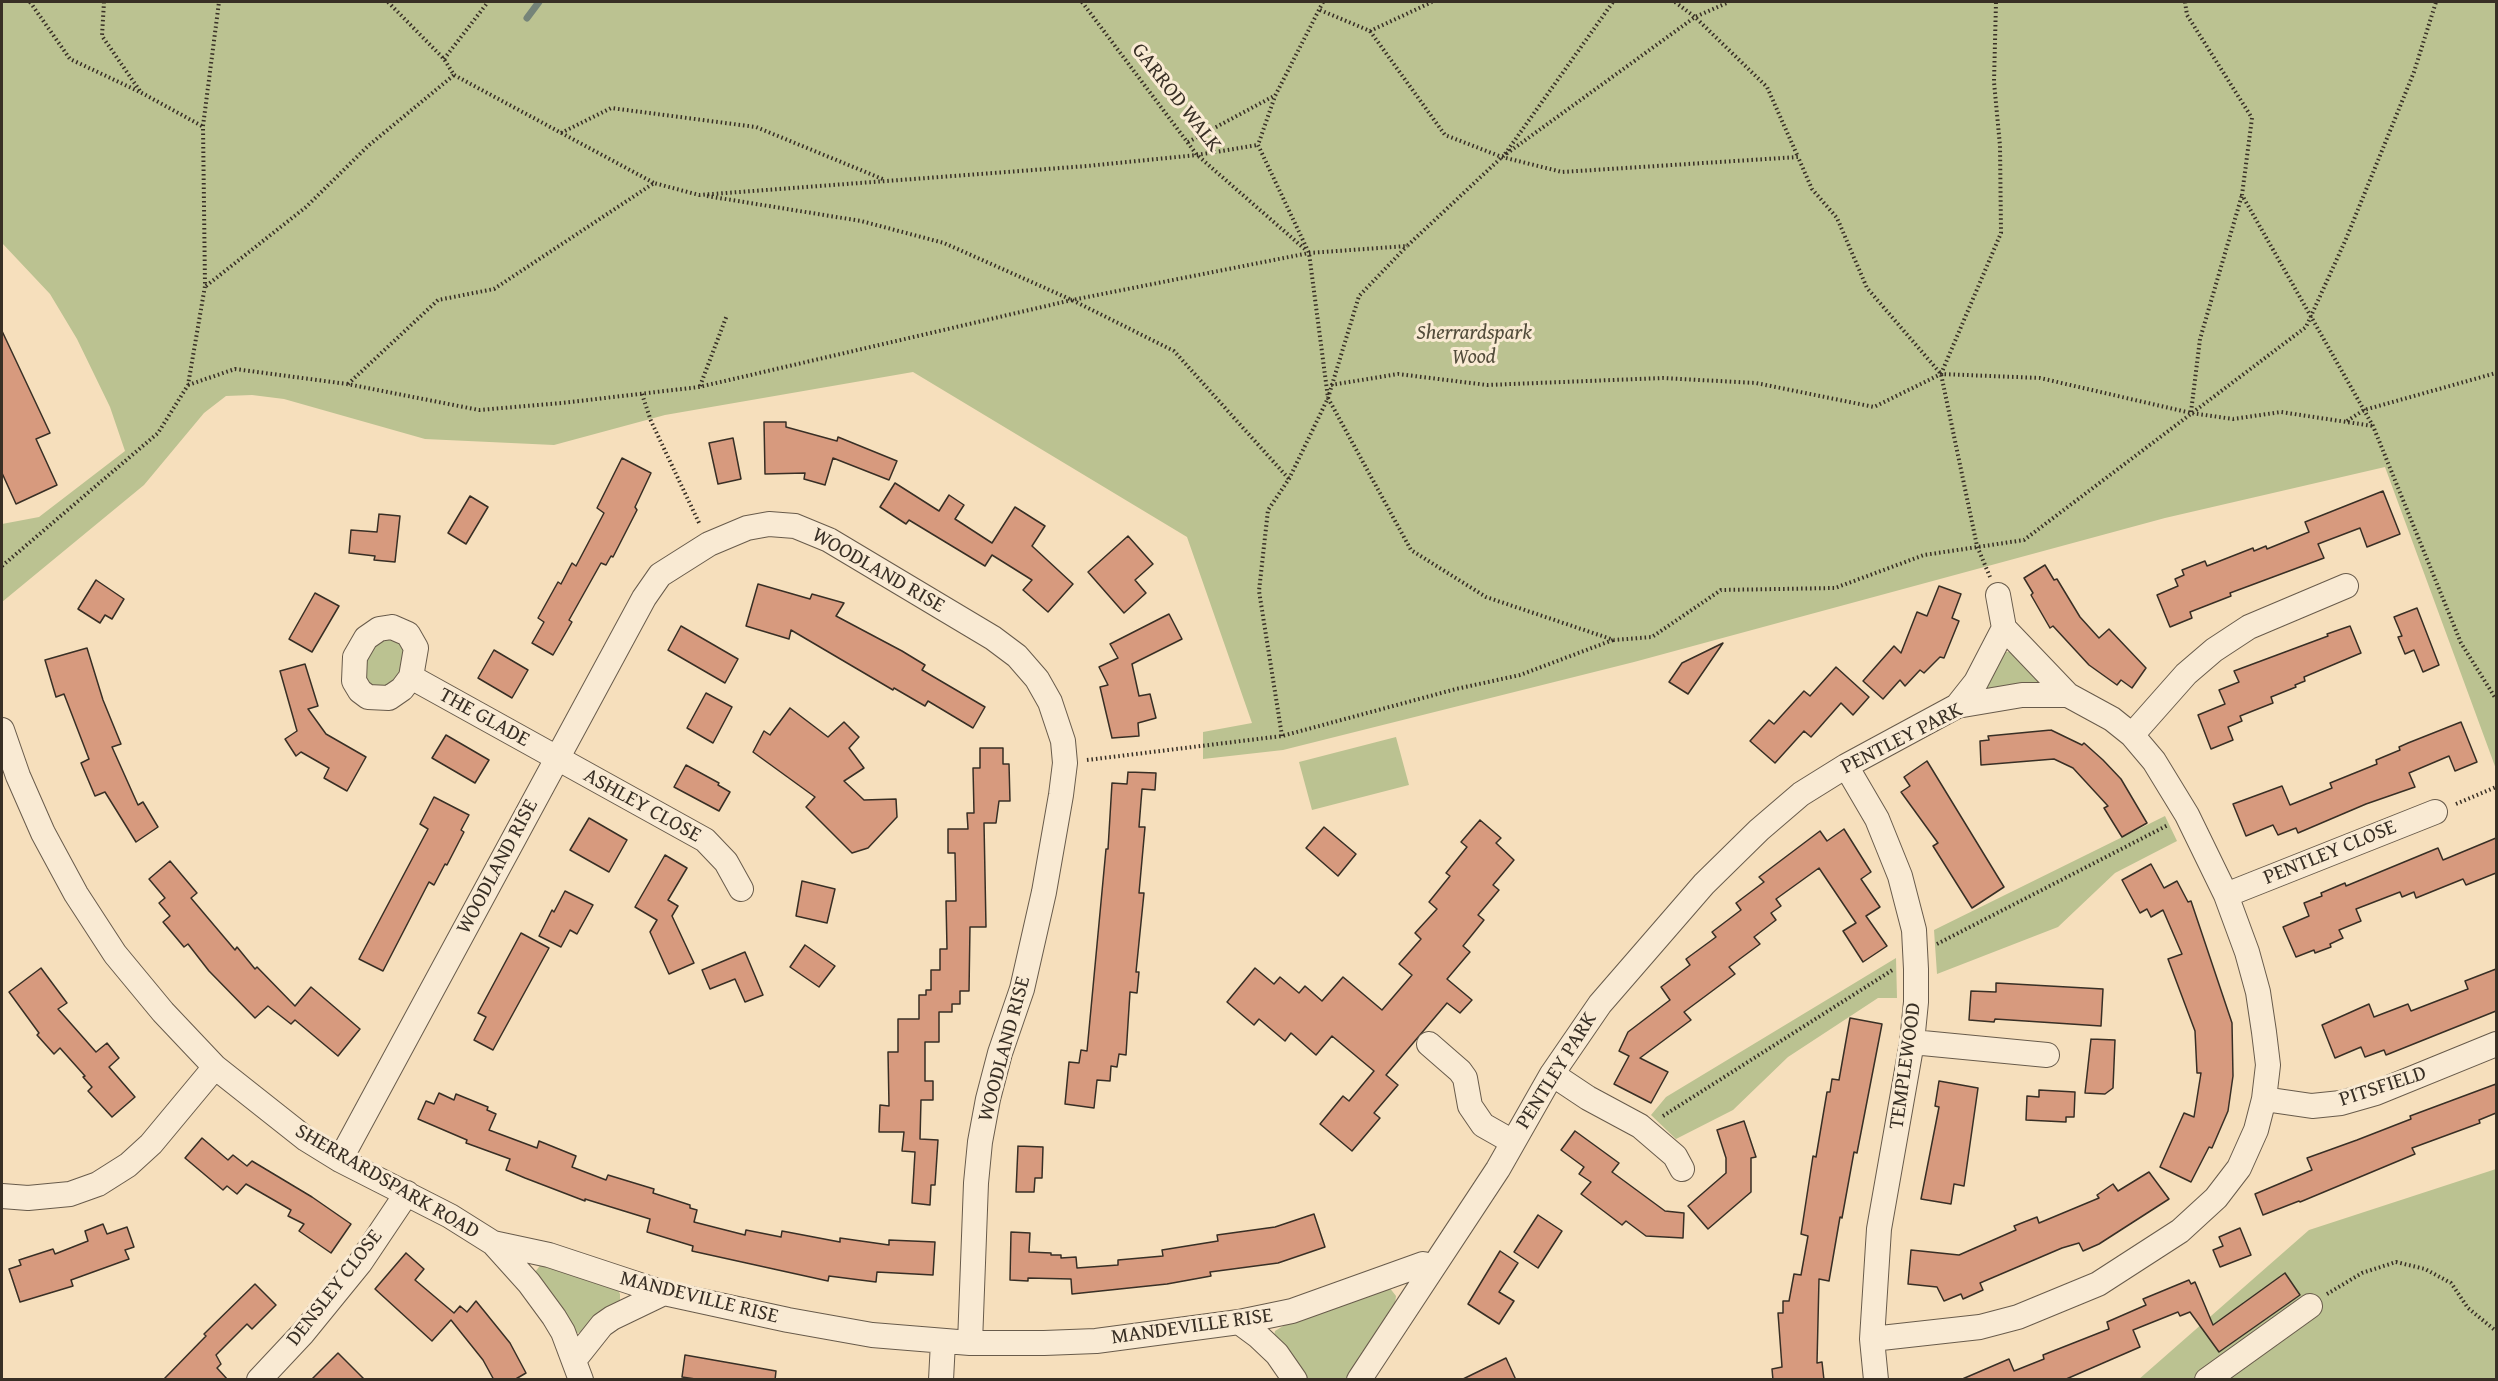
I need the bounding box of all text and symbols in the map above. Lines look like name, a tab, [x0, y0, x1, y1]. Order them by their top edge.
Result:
street label: GARROD WALK	[1126, 39, 1226, 157]
park label: Sherrardspark Wood	[1416, 321, 1532, 371]
street label: WOODLAND RISE	[807, 523, 949, 619]
street label: THE GLADE	[434, 683, 534, 753]
street label: PENTLEY PARK	[1837, 698, 1967, 780]
street label: ASHLEY CLOSE	[579, 763, 705, 849]
street label: WOODLAND RISE	[452, 795, 544, 939]
street label: PENTLEY CLOSE	[2260, 815, 2400, 891]
street label: WOODLAND RISE	[974, 974, 1036, 1124]
street label: TEMPLEWOOD	[1885, 1001, 1927, 1131]
street label: PENTLEY PARK	[1511, 1008, 1603, 1134]
street label: PITSFIELD	[2336, 1061, 2430, 1113]
street label: SHERRARDSPARK ROAD	[290, 1119, 484, 1245]
street label: DENSLEY CLOSE	[282, 1225, 388, 1351]
street label: MANDEVILLE RISE	[617, 1266, 781, 1330]
street label: MANDEVILLE RISE	[1110, 1303, 1274, 1351]

